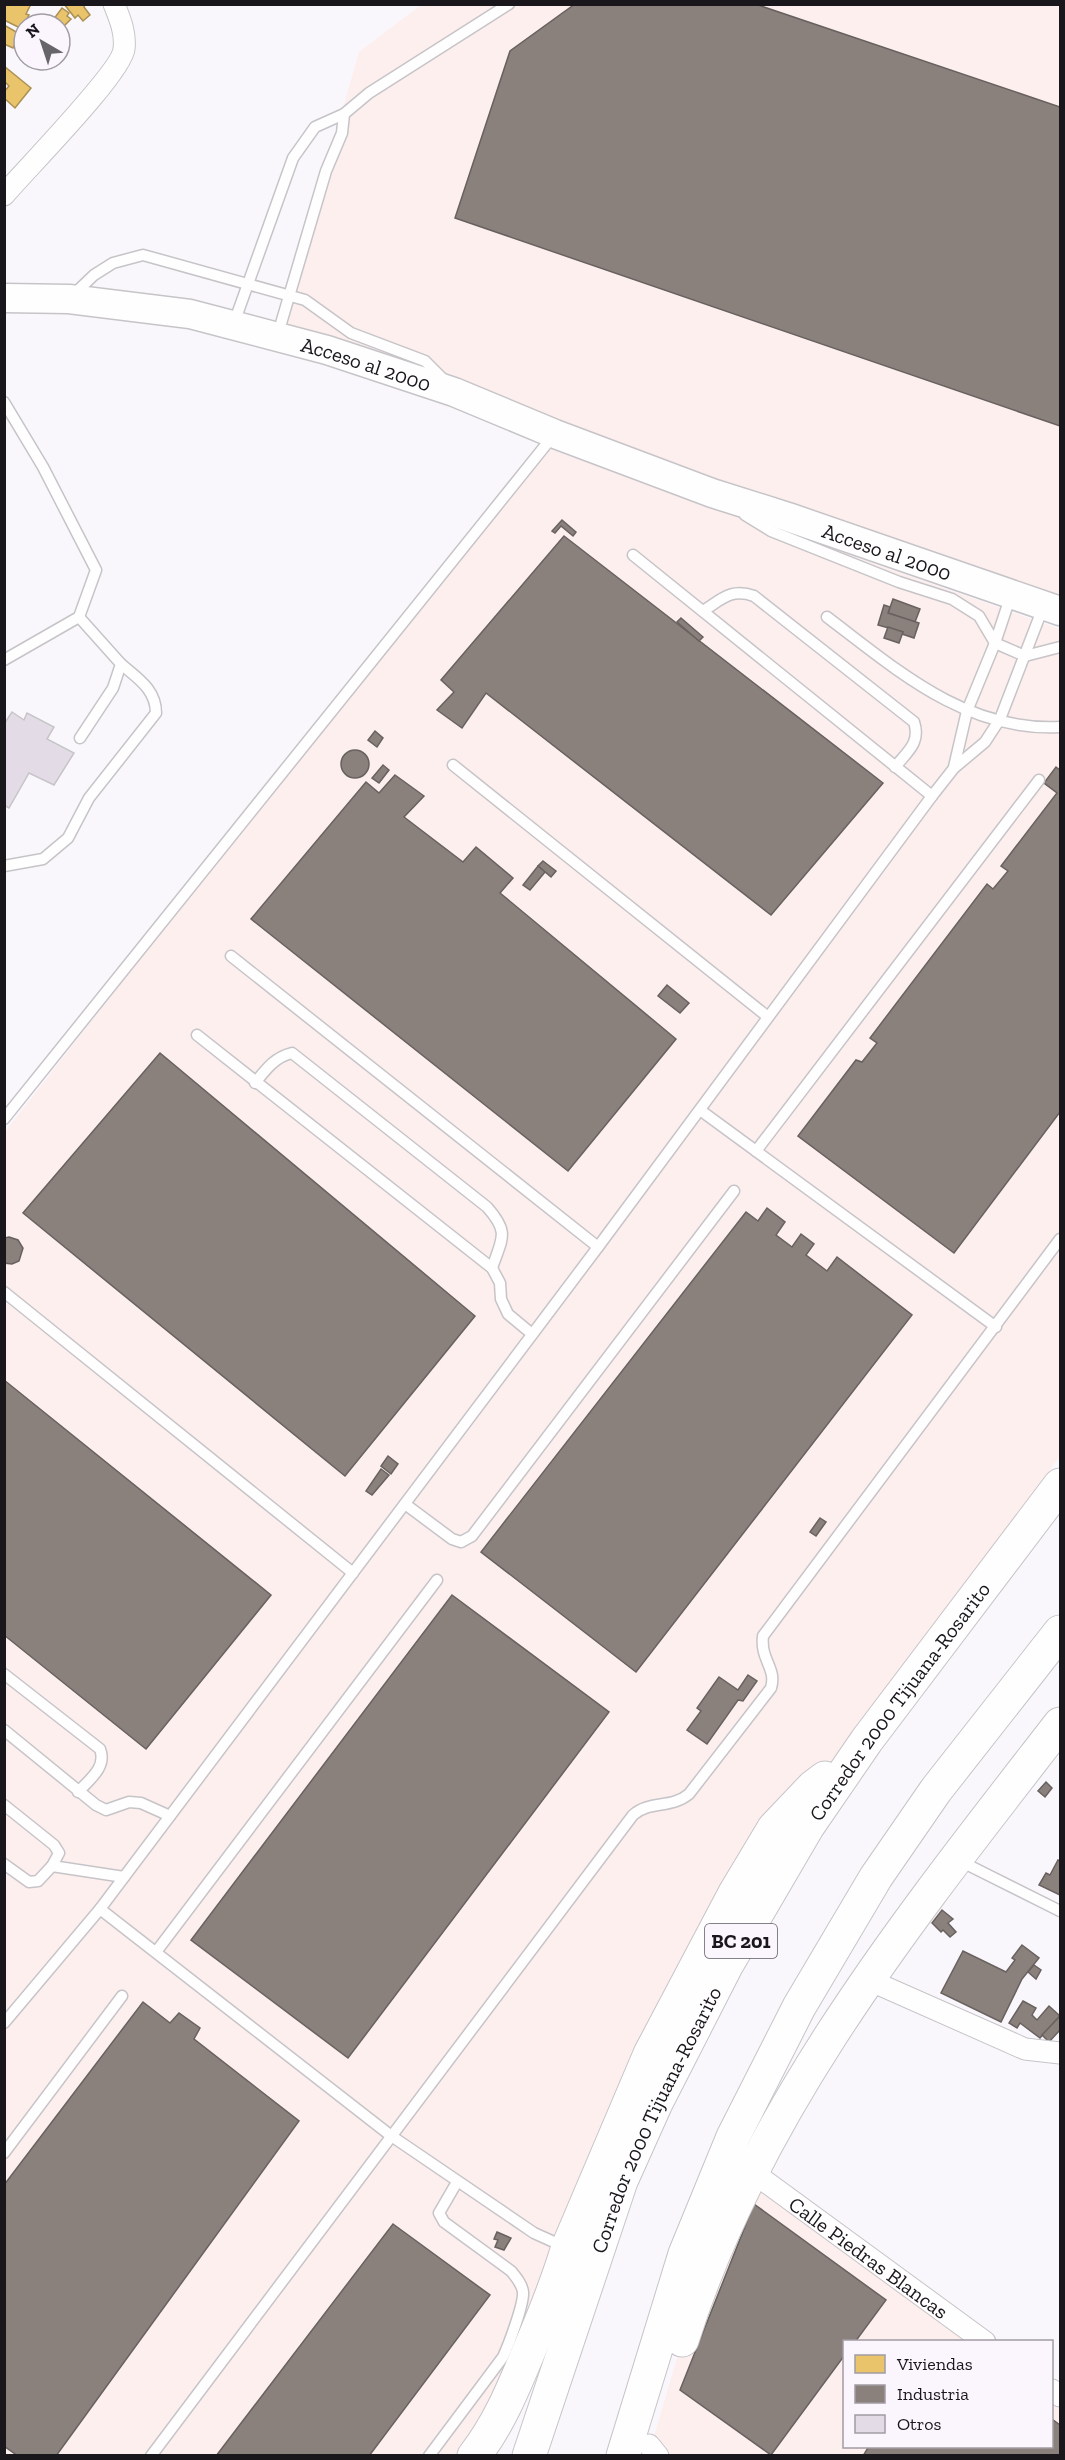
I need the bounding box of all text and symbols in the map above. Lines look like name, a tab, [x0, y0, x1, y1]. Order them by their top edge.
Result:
north arrow	[12, 12, 72, 72]
text: N	[22, 20, 44, 42]
street label: Acceso al 2000	[299, 331, 434, 396]
street label: Acceso al 2000	[819, 517, 955, 585]
street label: Corredor 2000 Tijuana-Rosarito	[803, 1577, 995, 1825]
road number: BC 201	[705, 1924, 777, 1958]
street label: Corredor 2000 Tijuana-Rosarito	[585, 1982, 726, 2256]
street label: Calle Piedras Blancas	[784, 2191, 953, 2324]
legend	[843, 2340, 1053, 2448]
text: Viviendas	[896, 2353, 973, 2375]
text: Industria	[897, 2383, 969, 2405]
text: Otros	[897, 2413, 942, 2435]

